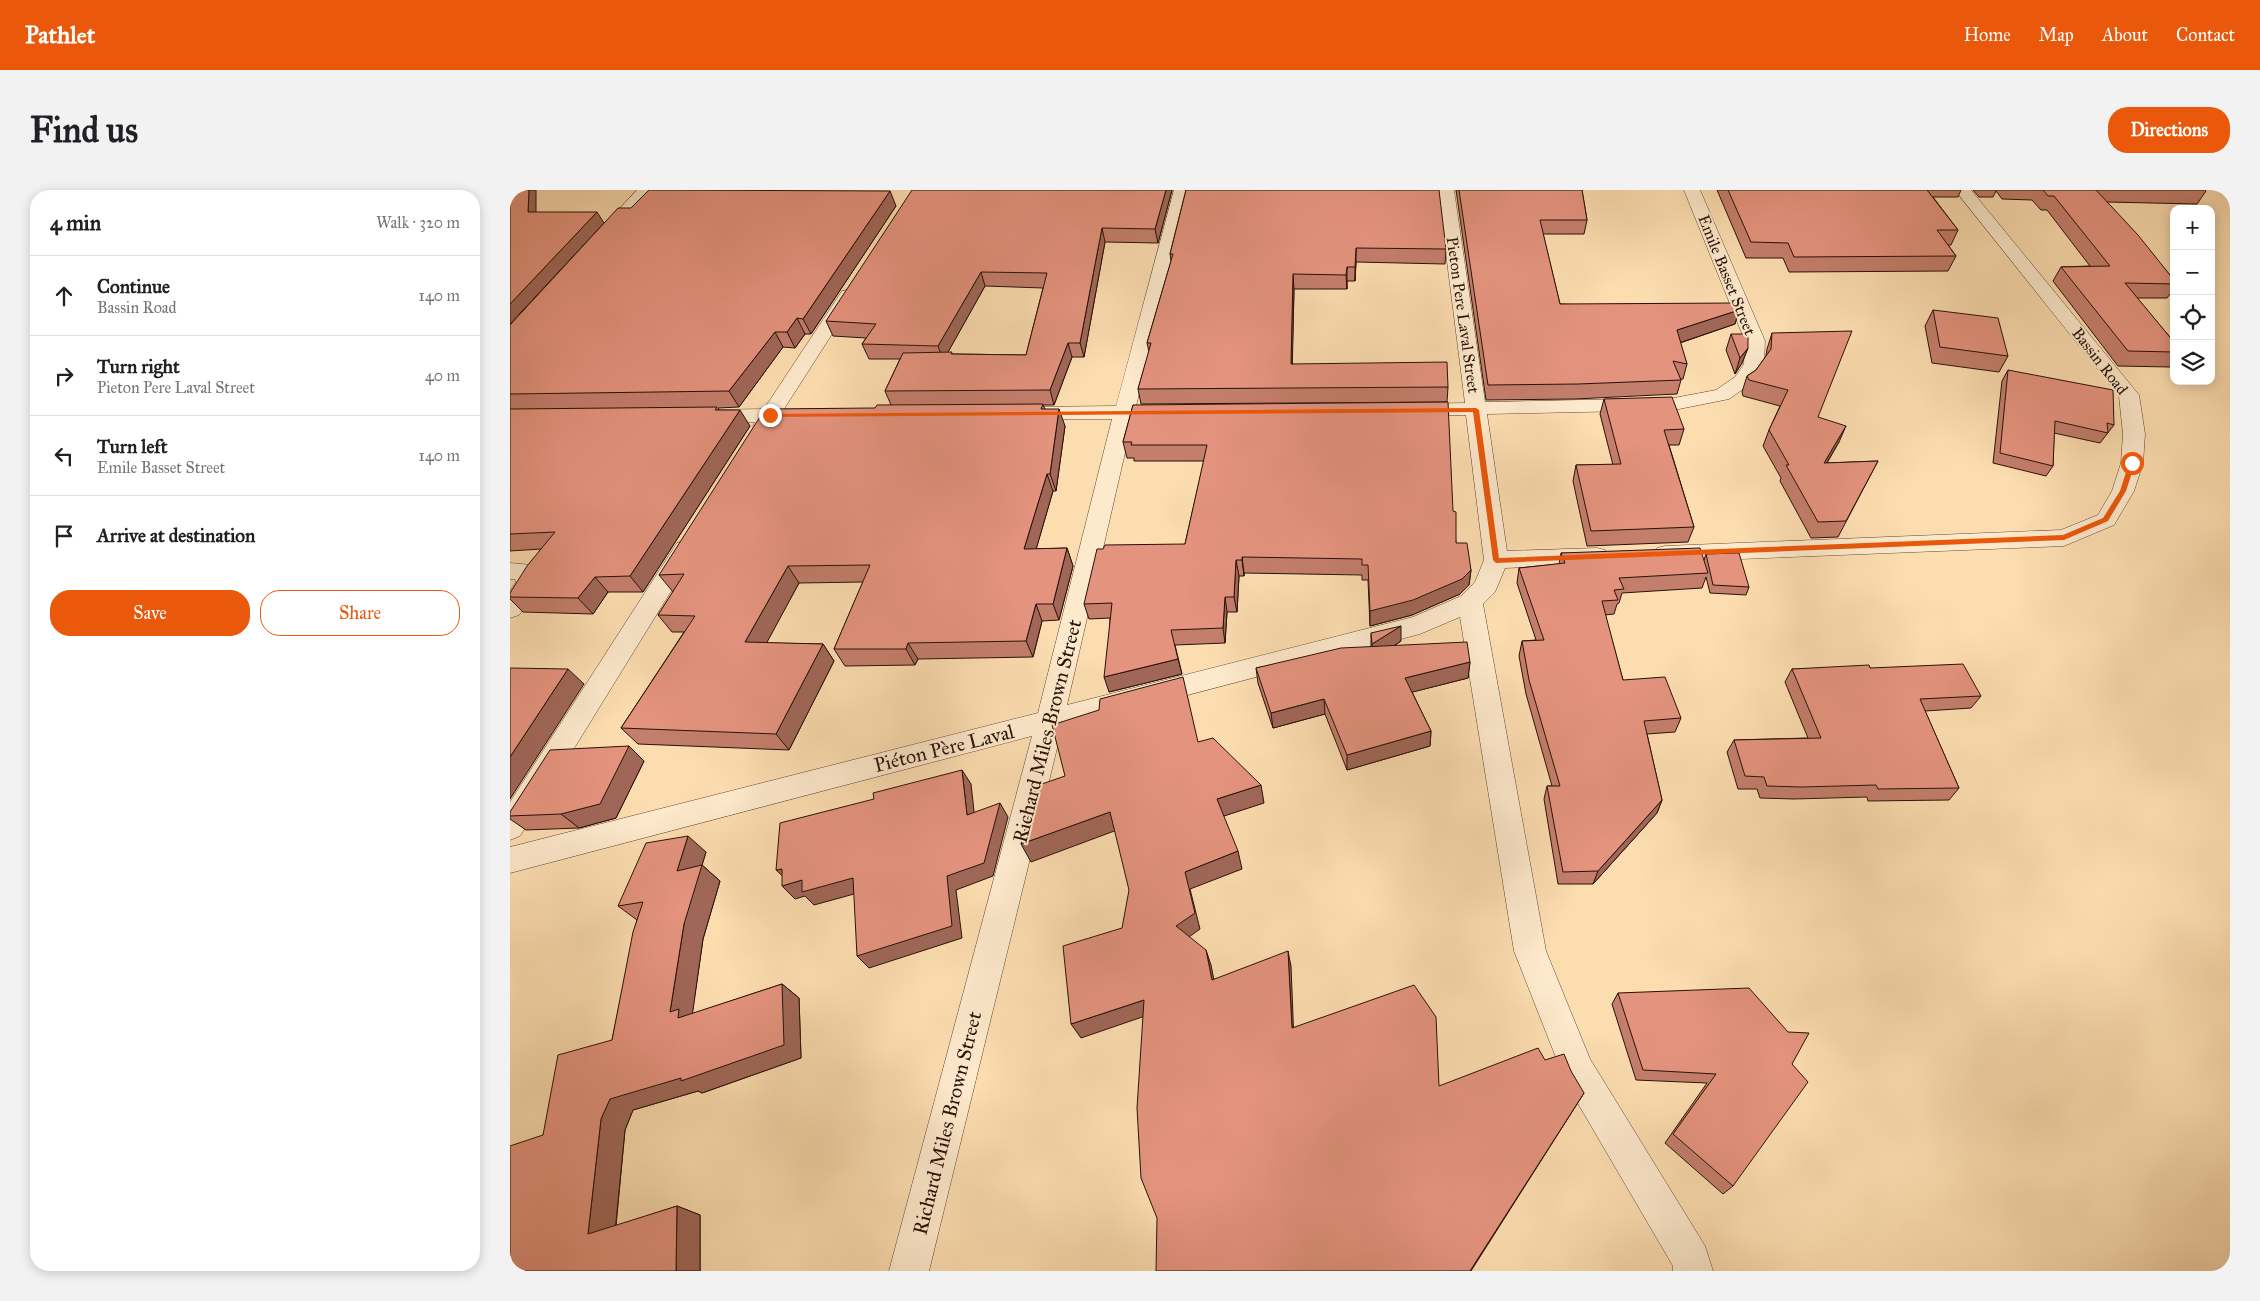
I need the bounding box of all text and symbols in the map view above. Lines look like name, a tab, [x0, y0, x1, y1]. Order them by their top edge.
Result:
text: Pathlet	[25, 20, 95, 50]
text: Home	[1964, 24, 2011, 46]
text: Map	[2039, 24, 2074, 46]
text: About	[2102, 24, 2148, 46]
text: Contact	[2176, 24, 2235, 46]
button: Directions	[2108, 107, 2230, 153]
text: Find us	[30, 109, 138, 152]
map controls	[2170, 205, 2215, 385]
button: +	[2170, 205, 2215, 250]
text: 4 min	[50, 210, 101, 236]
street label: Emile Basset Street	[1694, 212, 1760, 338]
text: Walk · 320 m	[376, 213, 460, 232]
street label: Pieton Pere Laval Street	[1443, 236, 1483, 395]
button: −	[2170, 250, 2215, 295]
text: Continue	[97, 275, 170, 298]
icon: ahead	[50, 282, 78, 310]
text: 140 m	[419, 286, 460, 305]
button: locate	[2170, 295, 2215, 340]
text: Bassin Road	[97, 298, 177, 317]
street label: Bassin Road	[2068, 324, 2132, 398]
button: layers	[2170, 340, 2215, 385]
text: Turn right	[97, 355, 180, 378]
icon: right	[50, 362, 78, 390]
text: 40 m	[425, 366, 460, 385]
text: Pieton Pere Laval Street	[97, 378, 255, 397]
route end	[759, 404, 782, 427]
text: Turn left	[97, 435, 167, 458]
icon: left	[50, 442, 78, 470]
text: 140 m	[419, 446, 460, 465]
route start	[2121, 452, 2144, 475]
text: Emile Basset Street	[97, 458, 225, 477]
icon: arrive	[50, 522, 78, 550]
text: Arrive at destination	[97, 524, 255, 547]
button: Save	[50, 590, 250, 636]
button: Share	[260, 590, 460, 636]
street label: Richard Miles Brown Street	[1008, 617, 1086, 845]
street label: Piéton Père Laval	[871, 719, 1017, 777]
street label: Richard Miles Brown Street	[908, 1009, 986, 1237]

